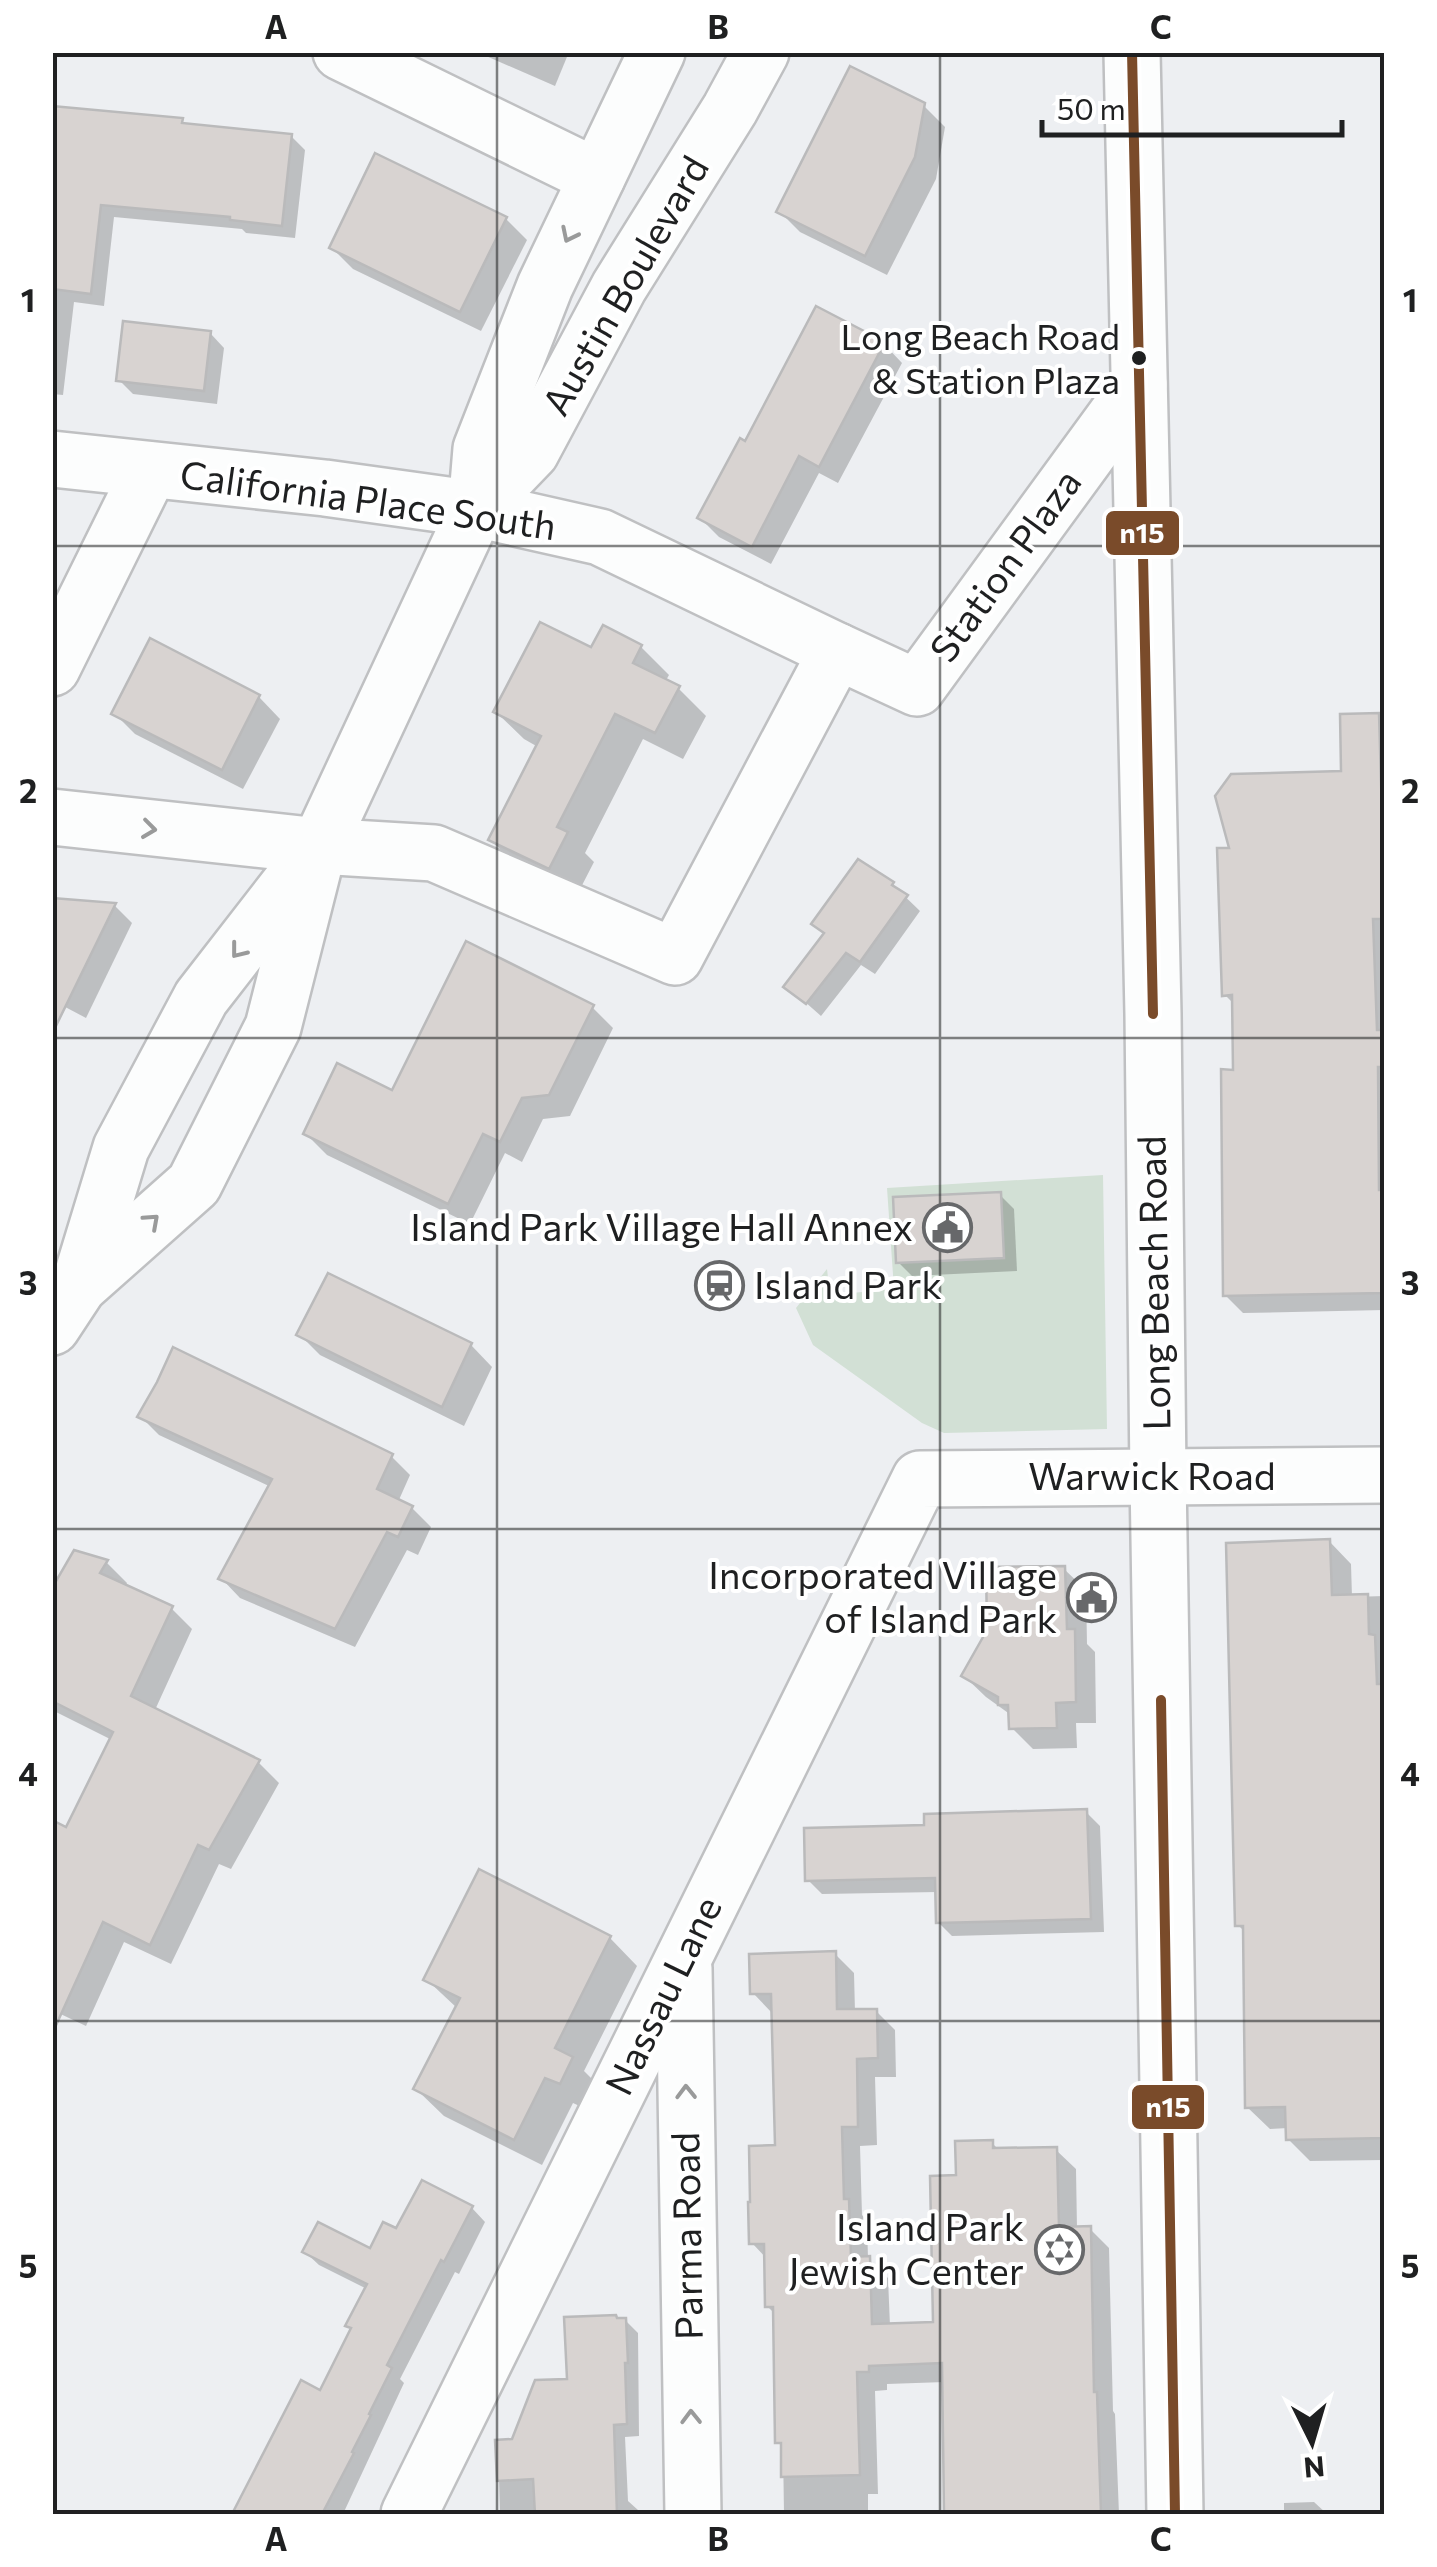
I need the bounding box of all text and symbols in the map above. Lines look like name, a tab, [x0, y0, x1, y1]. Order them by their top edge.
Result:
text: A	[265, 6, 288, 46]
text: B	[707, 6, 729, 46]
text: C	[1150, 6, 1172, 46]
scale bar	[1042, 75, 1342, 137]
text: 50 m	[1057, 89, 1126, 126]
street label: Austin Boulevard	[531, 147, 717, 423]
one-way arrow	[562, 225, 582, 243]
text: 1	[21, 279, 35, 319]
text: 1	[1403, 279, 1417, 319]
place label: Long Beach Road & Station Plaza	[840, 313, 1120, 401]
marker: Long Beach Road & Station Plaza	[1129, 348, 1149, 368]
street label: California Place South	[177, 449, 559, 548]
street label: Station Plaza	[918, 459, 1090, 670]
line badge: n15	[1104, 509, 1181, 557]
text: n15	[1119, 515, 1165, 549]
text: 2	[19, 770, 37, 810]
text: 2	[1401, 770, 1419, 810]
one-way arrow	[142, 817, 158, 839]
one-way arrow	[232, 940, 249, 958]
street label: Long Beach Road	[1126, 1135, 1179, 1431]
place label: Island Park Village Hall Annex	[410, 1202, 913, 1249]
public building icon: Island Park Village Hall Annex	[922, 1202, 974, 1254]
one-way arrow	[140, 1215, 159, 1233]
station icon: Island Park	[693, 1260, 745, 1312]
place label: Island Park	[754, 1260, 942, 1307]
text: 3	[19, 1262, 37, 1302]
text: 3	[1401, 1262, 1419, 1302]
street label: Warwick Road	[1028, 1451, 1276, 1498]
place label: Incorporated Village of Island Park	[708, 1550, 1057, 1641]
public building icon: Incorporated Village of Island Park	[1066, 1572, 1118, 1624]
text: 4	[18, 1753, 38, 1793]
text: 4	[1400, 1753, 1420, 1793]
street label: Nassau Lane	[594, 1888, 730, 2102]
line badge: n15	[1130, 2083, 1206, 2131]
one-way arrow	[675, 2084, 696, 2100]
text: n15	[1145, 2089, 1191, 2123]
street label: Parma Road	[660, 2132, 711, 2340]
place label: Island Park Jewish Center	[788, 2202, 1024, 2293]
synagogue icon: Island Park Jewish Center	[1033, 2224, 1085, 2276]
text: 5	[19, 2245, 37, 2285]
text: 5	[1401, 2245, 1419, 2285]
north arrow	[1262, 2392, 1362, 2492]
one-way arrow	[680, 2409, 702, 2424]
text: N	[1302, 2450, 1326, 2486]
text: A	[265, 2518, 288, 2558]
text: B	[707, 2518, 729, 2558]
text: C	[1150, 2518, 1172, 2558]

